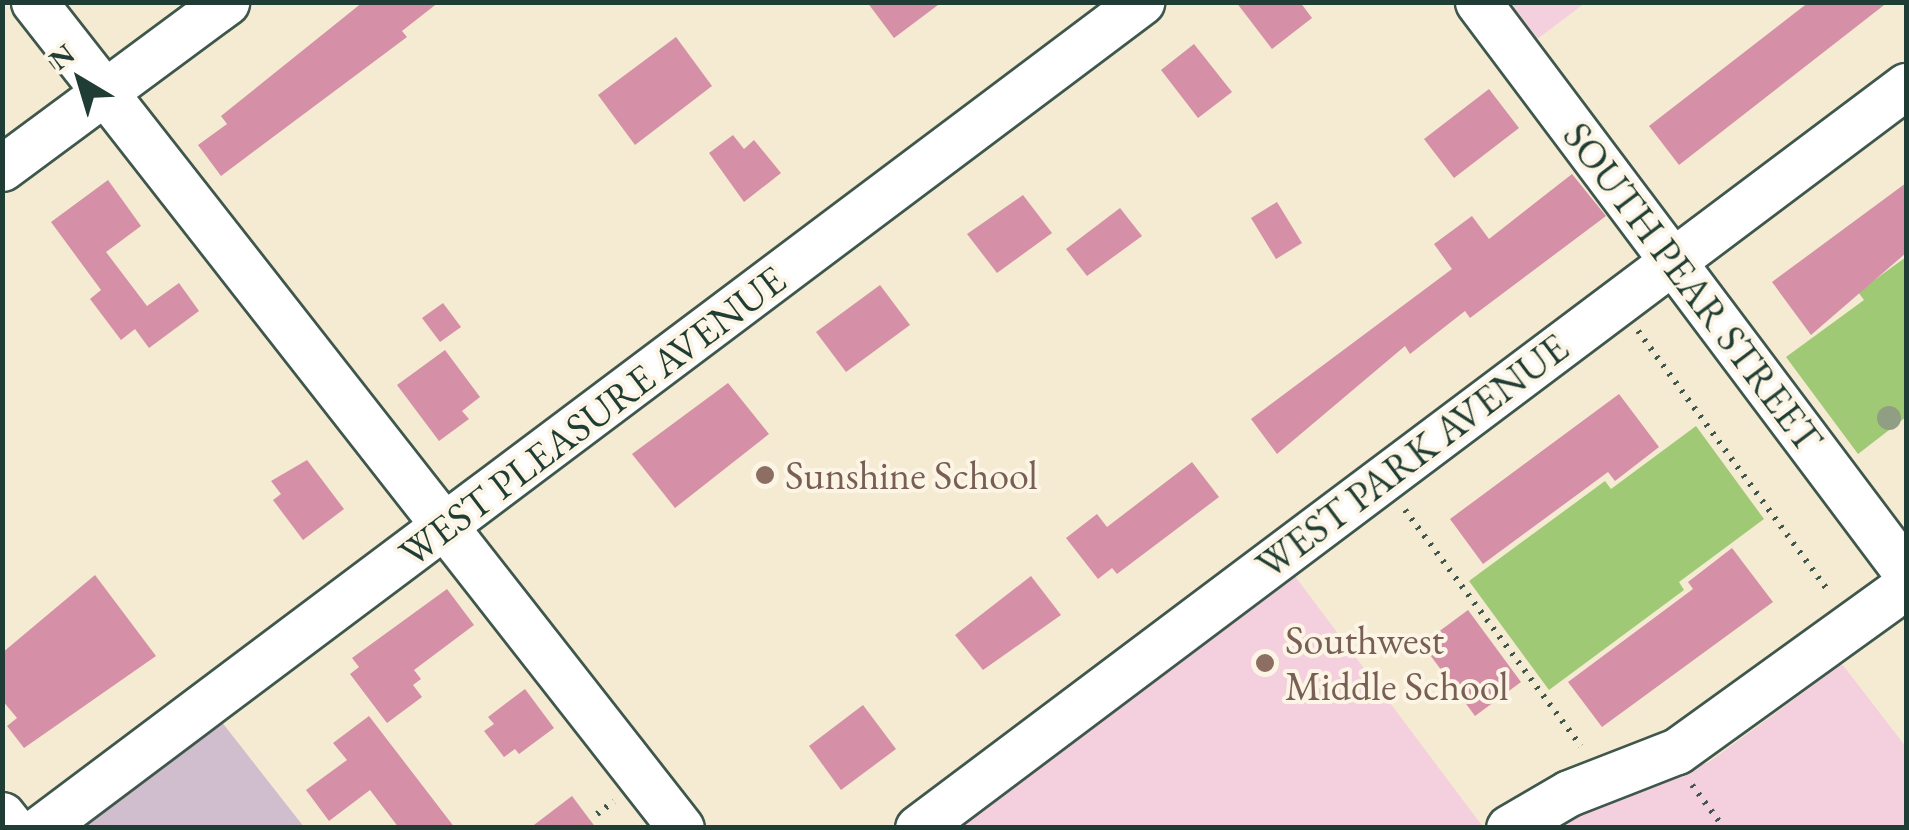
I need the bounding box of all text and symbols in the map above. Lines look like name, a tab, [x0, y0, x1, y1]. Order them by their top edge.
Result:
north arrow	[30, 30, 130, 130]
text: N	[42, 35, 82, 78]
street label: SOUTH PEAR STREET	[1553, 113, 1833, 461]
street label: WEST PLEASURE AVENUE	[390, 255, 794, 577]
street label: WEST PARK AVENUE	[1247, 323, 1577, 589]
place label: Sunshine School	[785, 451, 1038, 499]
marker: Sunshine School	[754, 464, 776, 486]
place label: Southwest Middle School	[1285, 616, 1509, 710]
marker: Southwest Middle School	[1254, 652, 1276, 674]

